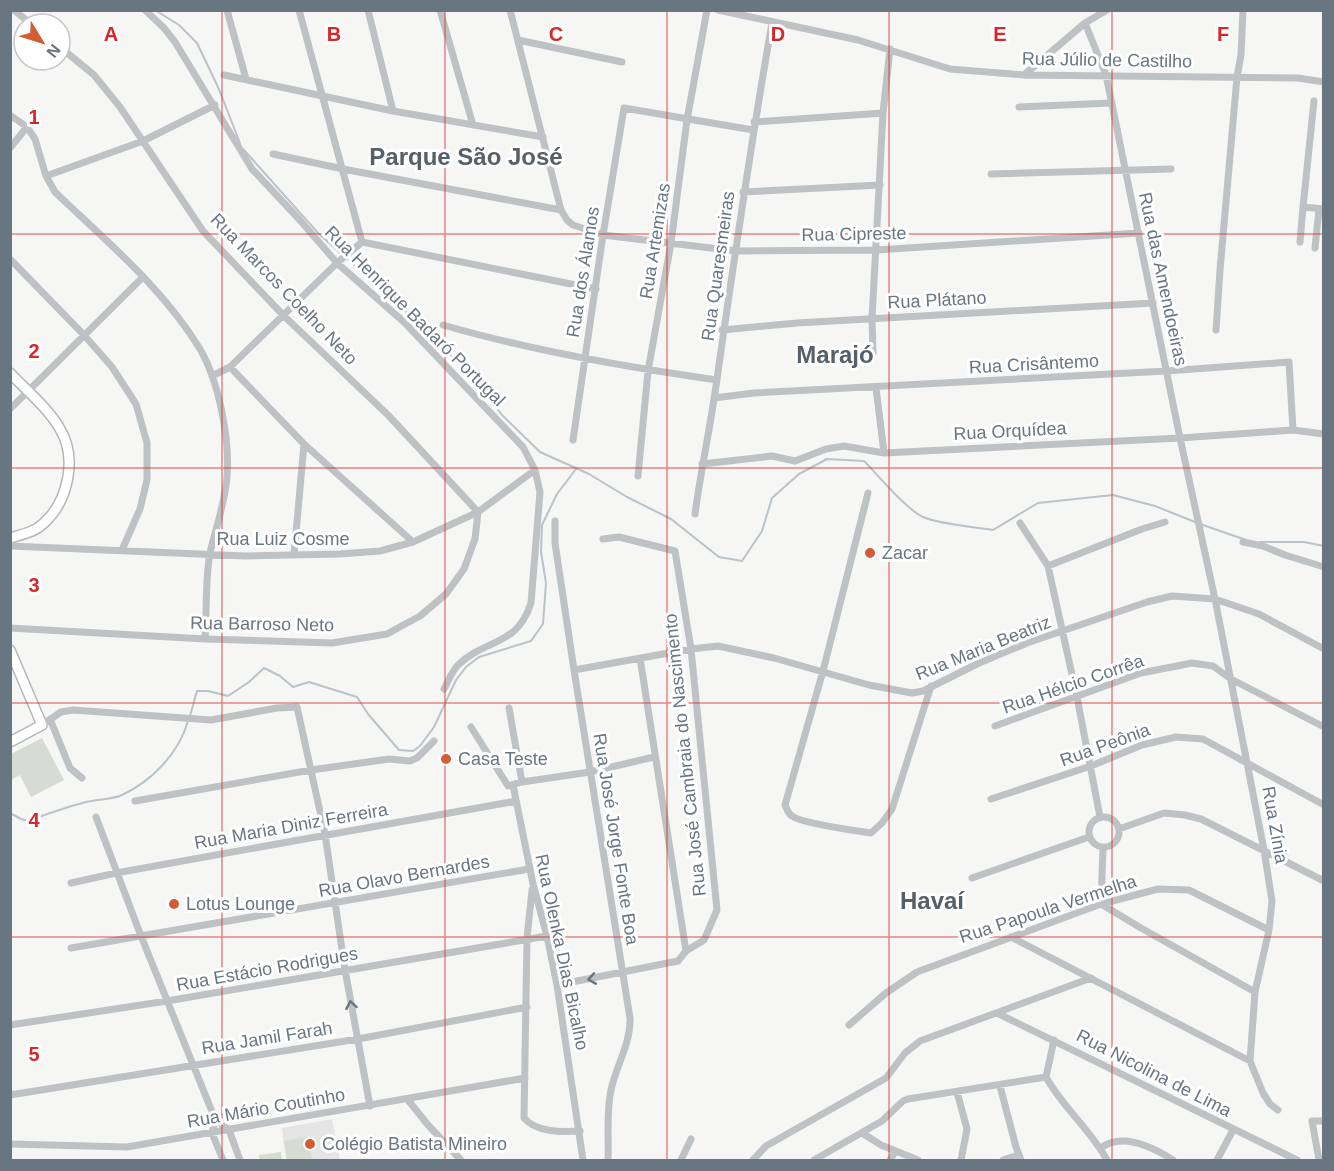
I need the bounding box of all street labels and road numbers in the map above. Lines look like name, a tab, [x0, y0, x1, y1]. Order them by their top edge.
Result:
street label: Rua Júlio de Castilho	[1022, 49, 1192, 71]
street label: Rua Artemizas	[636, 182, 674, 300]
street label: Rua Quaresmeiras	[698, 190, 738, 342]
street label: Rua das Amendoeiras	[1135, 190, 1191, 368]
street label: Rua dos Álamos	[563, 205, 603, 339]
street label: Rua Marcos Coelho Neto	[207, 209, 361, 369]
street label: Rua Henrique Badaró Portugal	[321, 222, 509, 410]
street label: Rua Cipreste	[801, 223, 907, 245]
street label: Rua Plátano	[887, 287, 987, 313]
street label: Rua Crisântemo	[969, 351, 1099, 377]
street label: Rua Orquídea	[953, 418, 1068, 444]
street label: Rua Luiz Cosme	[216, 529, 350, 549]
street label: Rua Maria Beatriz	[912, 612, 1054, 684]
street label: Rua Barroso Neto	[190, 613, 334, 635]
street label: Rua José Cambraia do Nascimento	[660, 613, 710, 897]
street label: Rua Hélcio Corrêa	[1000, 650, 1147, 718]
street label: Rua Peônia	[1057, 719, 1154, 770]
street label: Rua José Jorge Fonte Boa	[589, 732, 643, 947]
street label: Rua Zínia	[1258, 785, 1292, 866]
street label: Rua Maria Diniz Ferreira	[193, 799, 390, 853]
street label: Rua Olavo Bernardes	[317, 851, 491, 901]
street label: Rua Olenka Dias Bicalho	[531, 852, 593, 1052]
street label: Rua Papoula Vermelha	[957, 871, 1140, 947]
street label: Rua Estácio Rodrigues	[175, 943, 359, 995]
street label: Rua Jamil Farah	[200, 1018, 334, 1058]
street label: Rua Nicolina de Lima	[1073, 1025, 1236, 1121]
street label: Rua Mário Coutinho	[185, 1084, 347, 1132]

